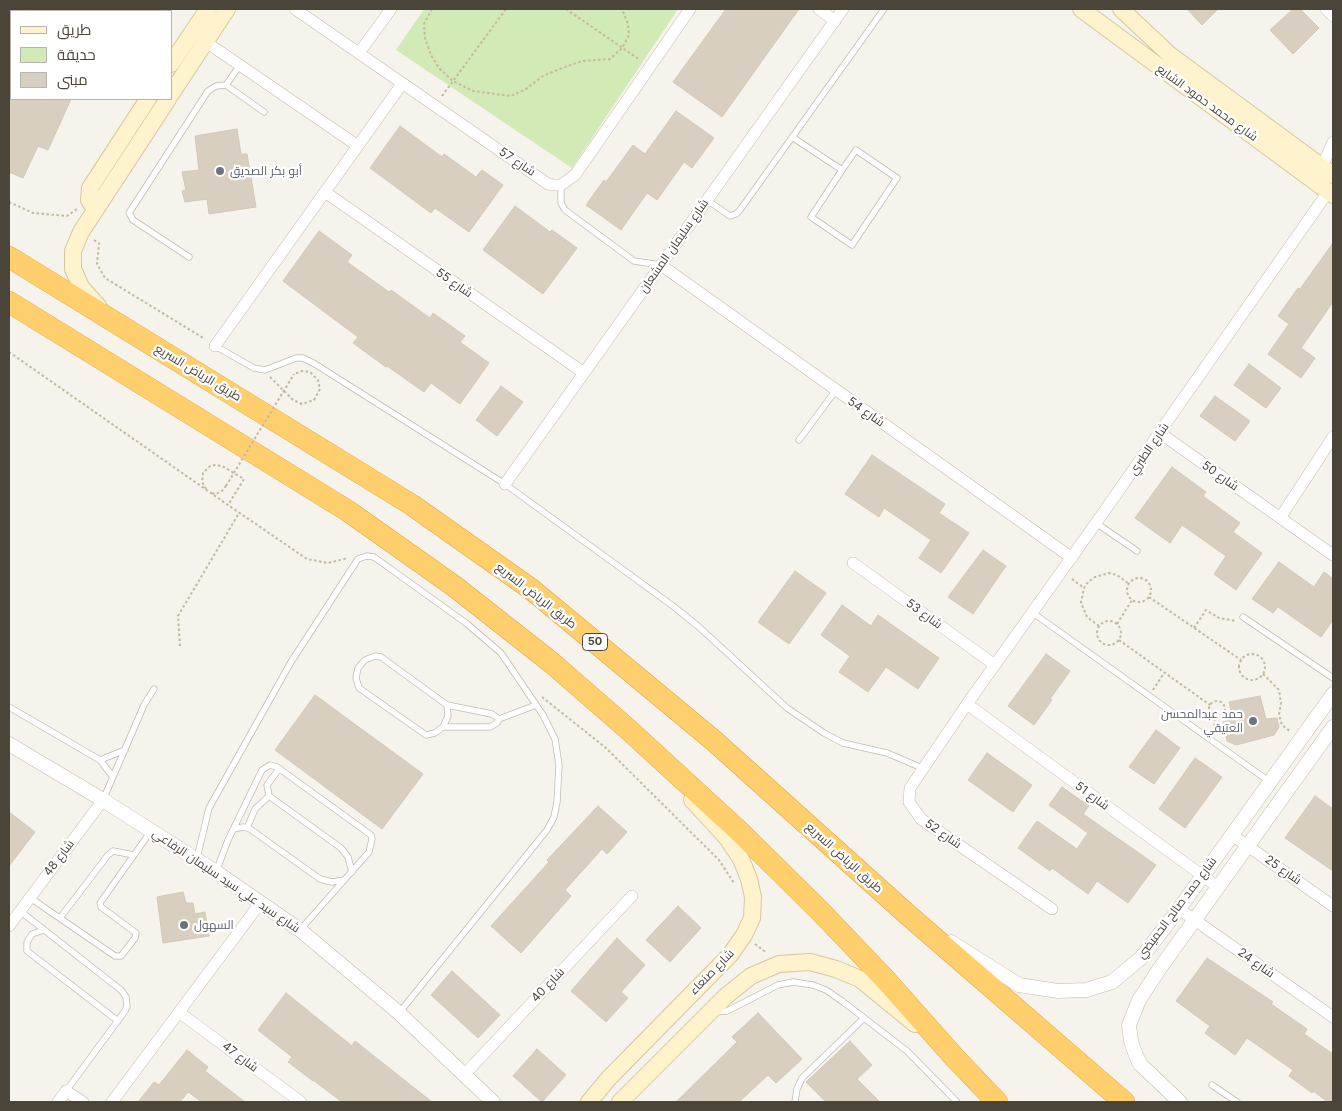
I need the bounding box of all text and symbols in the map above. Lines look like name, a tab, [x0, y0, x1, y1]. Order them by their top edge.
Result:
legend	[10, 10, 172, 100]
text: طريق	[57, 20, 91, 39]
text: حديقة	[57, 45, 96, 64]
street label: شارع محمد حمود الشايع	[1154, 61, 1260, 145]
text: مبنى	[57, 70, 88, 89]
street label: شارع 57	[496, 145, 538, 179]
place label: أبو بكر الصديق	[230, 164, 302, 178]
marker: أبو بكر الصديق	[214, 165, 226, 177]
street label: شارع سليمان المشعان	[636, 196, 712, 296]
street label: شارع 55	[433, 265, 475, 301]
street label: طريق الرياض السريع	[152, 342, 244, 404]
street label: شارع 54	[845, 394, 887, 430]
street label: شارع الطبري	[1126, 420, 1172, 478]
street label: شارع 50	[1199, 458, 1241, 494]
street label: طريق الرياض السريع	[493, 560, 579, 632]
street label: شارع 53	[903, 596, 945, 632]
road number: 50	[582, 634, 608, 650]
place label: حمد عبدالمحسن العتيقي	[1161, 707, 1243, 735]
marker: حمد عبدالمحسن العتيقي	[1247, 715, 1259, 727]
street label: شارع 51	[1072, 779, 1112, 813]
street label: شارع 52	[922, 816, 964, 852]
street label: طريق الرياض السريع	[803, 820, 885, 896]
street label: شارع سيد علي سيد سليمان الرفاعي	[149, 826, 303, 936]
street label: شارع 48	[41, 837, 77, 879]
street label: شارع 25	[1262, 852, 1304, 888]
street label: شارع حمد صالح الحميضي	[1134, 854, 1220, 962]
place label: السهول	[194, 918, 234, 932]
marker: السهول	[178, 919, 190, 931]
street label: شارع 24	[1235, 945, 1277, 981]
street label: شارع صنعاء	[687, 946, 737, 998]
street label: شارع 40	[528, 965, 568, 1005]
street label: شارع 47	[219, 1039, 261, 1075]

